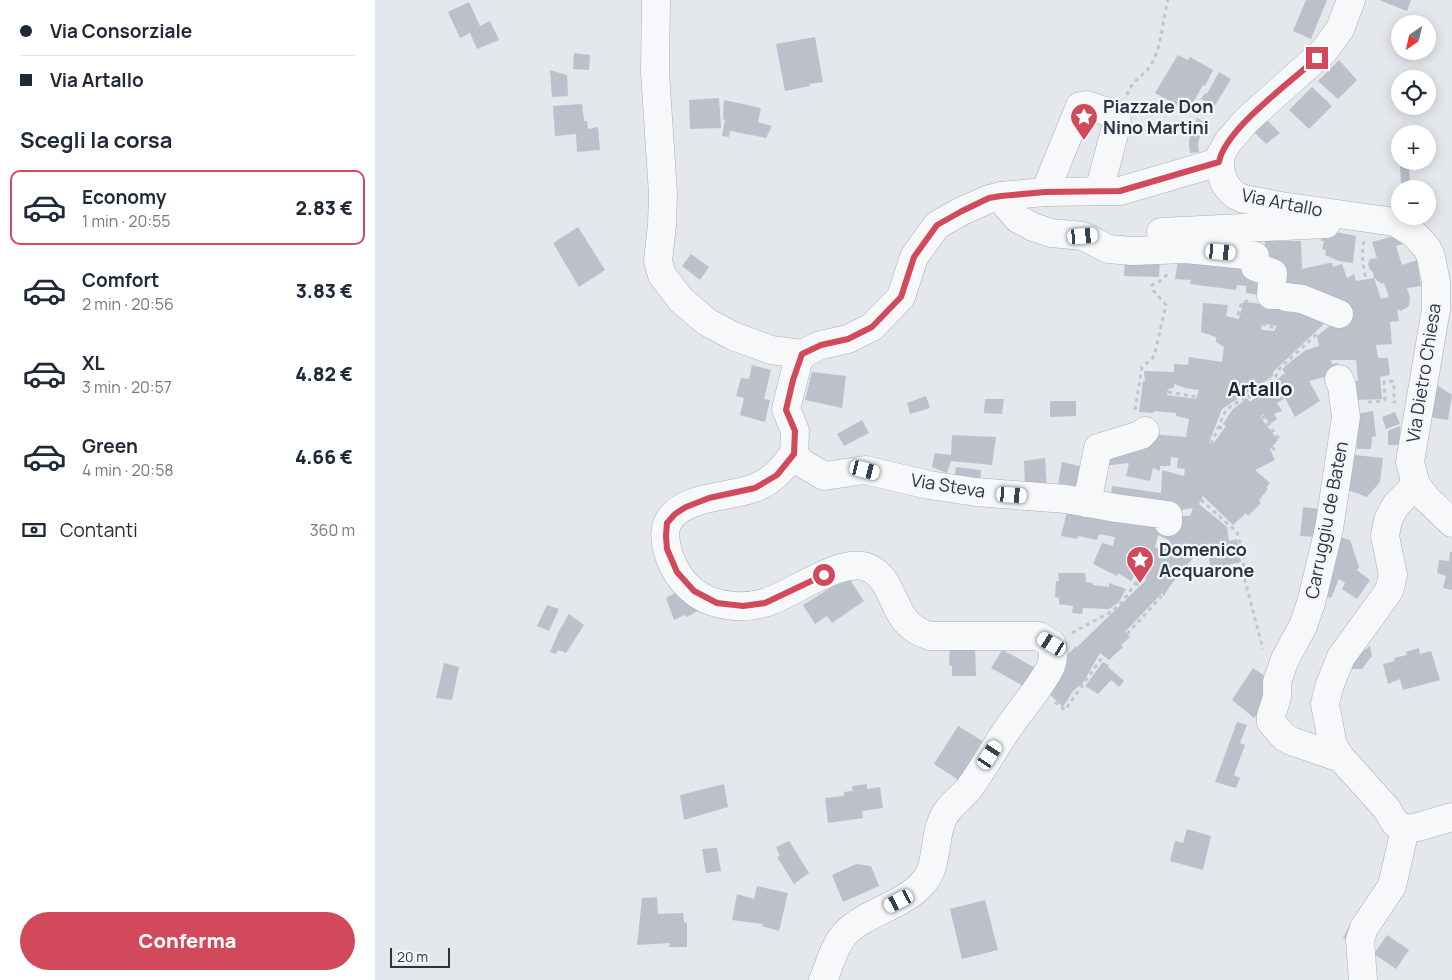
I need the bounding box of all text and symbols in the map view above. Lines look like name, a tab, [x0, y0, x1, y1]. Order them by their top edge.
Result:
north arrow	[1391, 15, 1436, 60]
map controls	[1391, 15, 1436, 225]
text: Via Consorziale	[50, 18, 192, 44]
route end	[1306, 47, 1328, 69]
text: Via Artallo	[50, 67, 144, 93]
button: locate	[1391, 70, 1436, 115]
place label: Piazzale Don Nino Martini	[1103, 94, 1213, 139]
place icon: Piazzale Don Nino Martini	[1069, 102, 1099, 141]
text: Scegli la corsa	[20, 125, 172, 155]
button: +	[1391, 125, 1436, 170]
button: −	[1391, 180, 1436, 225]
street label: Via Artallo	[1239, 182, 1325, 222]
text: Economy	[82, 184, 166, 210]
icon: car	[22, 185, 67, 230]
text: 2.83 €	[295, 195, 353, 221]
text: 1 min · 20:55	[82, 210, 170, 232]
car	[1067, 227, 1098, 245]
car	[1205, 243, 1236, 261]
text: Comfort	[82, 267, 159, 293]
icon: car	[22, 268, 67, 313]
text: 3.83 €	[296, 278, 353, 304]
text: 2 min · 20:56	[82, 293, 174, 315]
street label: Via Dietro Chiesa	[1400, 302, 1446, 444]
text: XL	[82, 350, 105, 376]
icon: car	[22, 351, 67, 396]
text: 4.82 €	[295, 361, 353, 387]
district label: Artallo	[1227, 375, 1293, 402]
text: 3 min · 20:57	[82, 376, 172, 398]
text: Green	[82, 433, 138, 459]
icon: car	[22, 434, 67, 479]
street label: Carruggiu de Baten	[1299, 439, 1353, 601]
text: 4.66 €	[295, 444, 353, 470]
text: 4 min · 20:58	[82, 459, 174, 481]
car	[848, 459, 881, 481]
street label: Via Steva	[909, 467, 987, 503]
car	[996, 486, 1027, 504]
icon: cash	[20, 516, 48, 544]
text: Contanti	[60, 517, 138, 543]
text: 360 m	[310, 519, 355, 541]
place label: Domenico Acquarone	[1159, 537, 1254, 582]
place icon: Domenico Acquarone	[1125, 545, 1155, 584]
route start	[813, 564, 835, 586]
car	[1035, 630, 1068, 658]
car	[975, 738, 1004, 772]
car	[882, 888, 915, 914]
button: Conferma	[20, 912, 355, 970]
scale bar	[390, 945, 450, 968]
text: 20 m	[397, 947, 428, 966]

